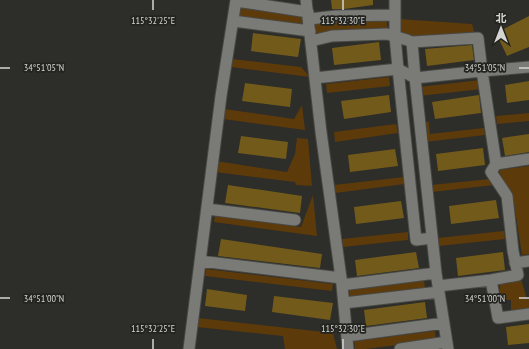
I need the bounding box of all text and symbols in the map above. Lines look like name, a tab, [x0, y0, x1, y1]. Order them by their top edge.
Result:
north arrow	[481, 8, 521, 48]
text: 北	[496, 11, 507, 25]
text: 115°32'25"E	[131, 14, 175, 27]
text: 115°32'30"E	[321, 14, 365, 27]
text: 34°51'05"N	[24, 61, 64, 74]
text: 34°51'05"N	[465, 61, 505, 74]
text: 34°51'00"N	[24, 292, 64, 305]
text: 34°51'00"N	[465, 292, 505, 305]
text: 115°32'25"E	[131, 322, 175, 335]
text: 115°32'30"E	[321, 322, 365, 335]

